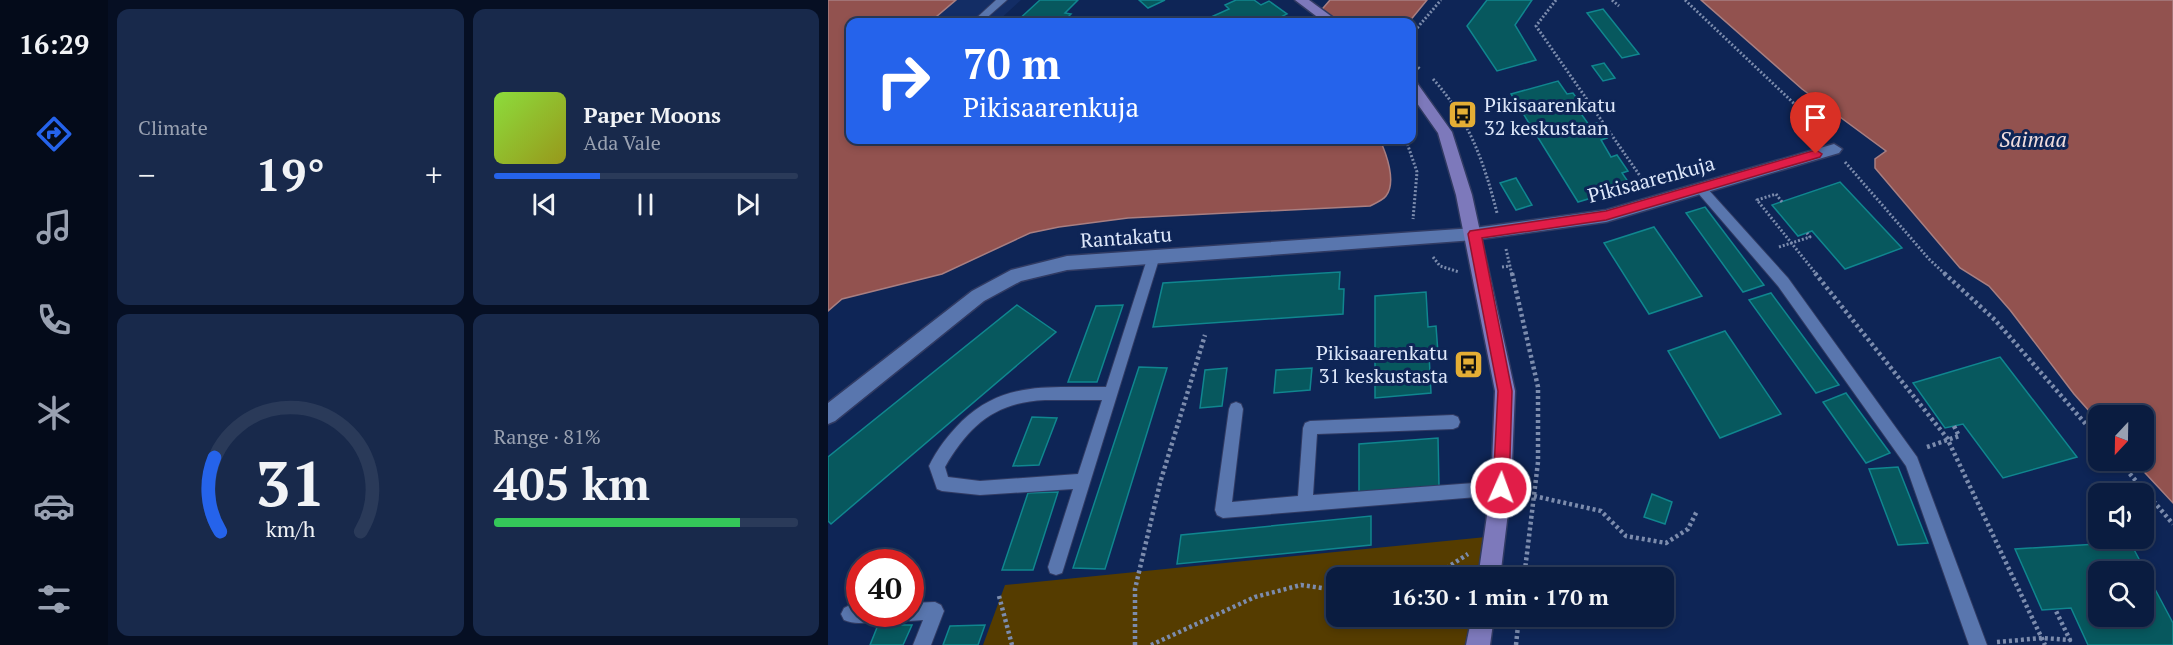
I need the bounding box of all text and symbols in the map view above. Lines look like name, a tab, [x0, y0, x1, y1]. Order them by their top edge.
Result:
text: 16:29	[19, 26, 89, 62]
text: 70 m	[963, 35, 1061, 91]
icon: right	[864, 42, 942, 120]
text: Pikisaarenkuja	[963, 89, 1139, 125]
place label: Pikisaarenkatu 32 keskustaan	[1484, 91, 1616, 141]
pin	[1790, 92, 1841, 154]
bus stop icon: Pikisaarenkatu 32 keskustaan	[1447, 99, 1479, 131]
text: Paper Moons	[584, 100, 721, 129]
icon: arrive	[1799, 101, 1832, 134]
icon: directions	[33, 113, 75, 155]
text: Climate	[138, 114, 208, 141]
water label: Saimaa	[1999, 125, 2067, 153]
text: Ada Vale	[584, 129, 661, 156]
text: 19°	[256, 144, 325, 204]
street label: Pikisaarenkuja	[1585, 149, 1717, 209]
text: −	[138, 153, 156, 196]
text: +	[425, 153, 443, 196]
icon: previous	[528, 188, 561, 221]
icon: pause	[629, 188, 662, 221]
icon: next	[731, 188, 764, 221]
icon: music	[33, 206, 75, 248]
street label: Rantakatu	[1079, 220, 1173, 254]
icon: phone	[33, 299, 75, 341]
place label: Pikisaarenkatu 31 keskustasta	[1316, 339, 1448, 389]
bus stop icon: Pikisaarenkatu 31 keskustasta	[1453, 348, 1485, 380]
icon: climate	[33, 392, 75, 434]
north arrow	[2088, 405, 2154, 471]
map controls	[2088, 405, 2154, 627]
text: Range · 81%	[494, 423, 601, 450]
text: 31	[255, 441, 326, 524]
text: 405 km	[494, 453, 650, 513]
position arrow	[1469, 456, 1533, 520]
button: sound	[2088, 483, 2154, 549]
icon: car	[33, 485, 75, 527]
text: km/h	[265, 515, 315, 543]
speed limit sign: 40	[846, 549, 924, 627]
button: search	[2088, 561, 2154, 627]
icon: filters	[33, 578, 75, 620]
text: 16:30 · 1 min · 170 m	[1391, 582, 1609, 611]

